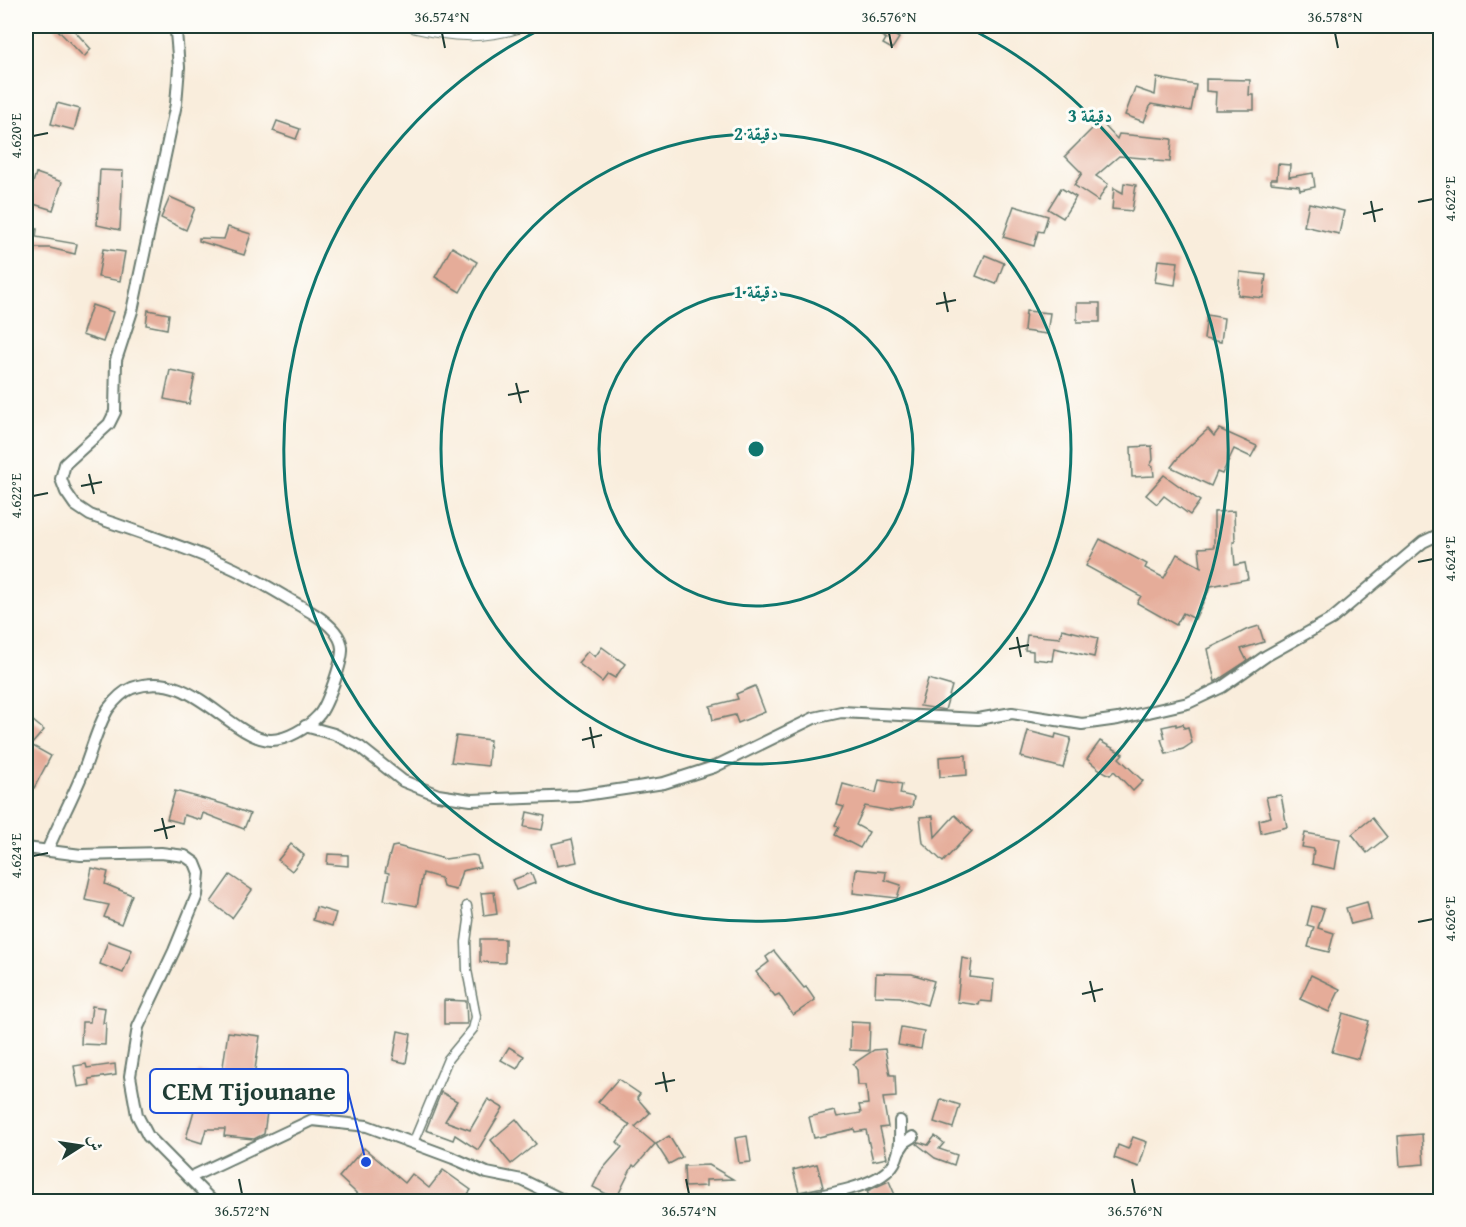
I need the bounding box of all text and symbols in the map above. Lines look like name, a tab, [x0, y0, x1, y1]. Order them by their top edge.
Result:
text: 36.574°N	[415, 6, 470, 27]
text: 36.576°N	[862, 6, 917, 27]
text: 36.578°N	[1308, 6, 1363, 27]
text: 3 دقيقة	[1068, 102, 1112, 129]
text: 4.620°E	[5, 113, 26, 159]
text: 2 دقيقة	[734, 120, 778, 147]
text: 4.622°E	[1439, 176, 1460, 222]
text: 1 دقيقة	[734, 278, 778, 305]
centre of rings	[746, 439, 766, 459]
text: 4.622°E	[5, 473, 26, 519]
text: 4.624°E	[1439, 536, 1460, 582]
text: 4.624°E	[5, 833, 26, 879]
text: 4.626°E	[1439, 896, 1460, 942]
callout: CEM Tijounane	[150, 1069, 348, 1113]
text: CEM Tijounane	[162, 1071, 336, 1110]
north arrow	[51, 1116, 111, 1176]
text: ش	[82, 1133, 109, 1153]
text: 36.572°N	[215, 1200, 270, 1221]
text: 36.574°N	[662, 1200, 717, 1221]
text: 36.576°N	[1108, 1200, 1163, 1221]

